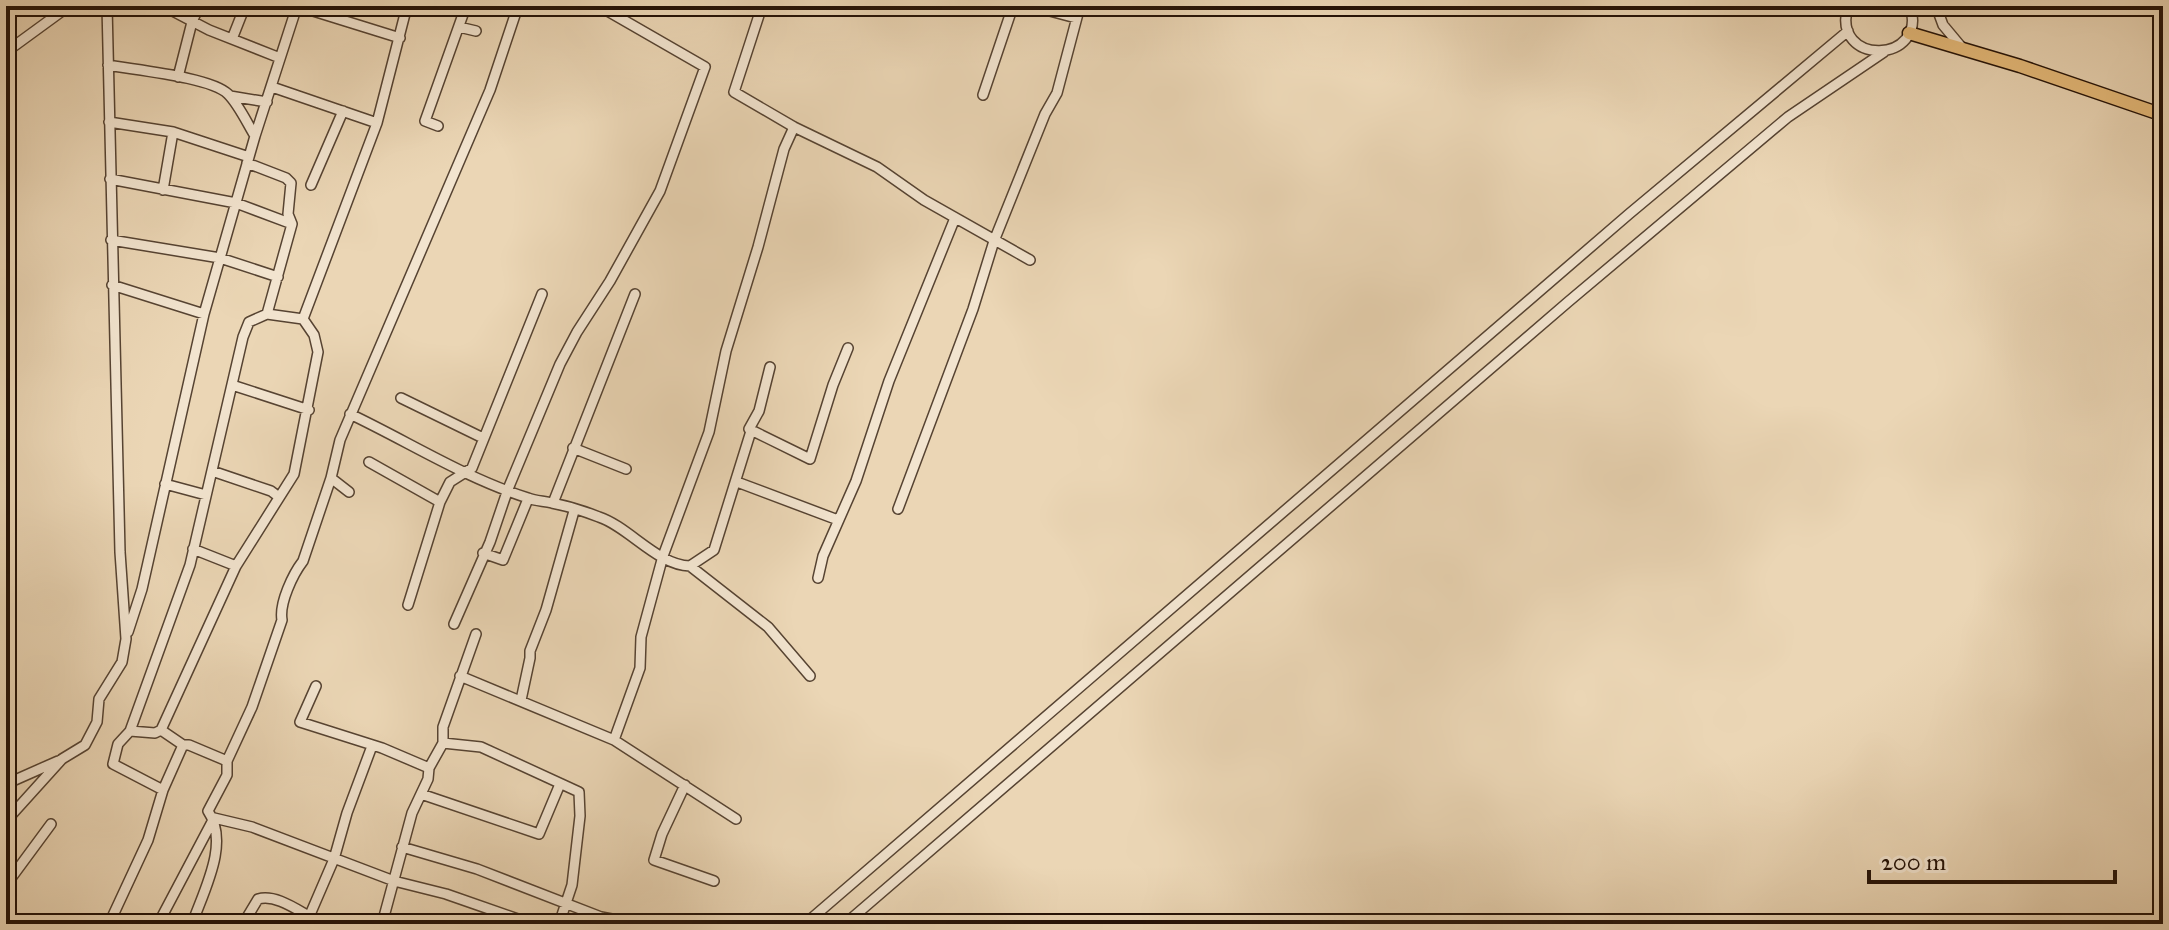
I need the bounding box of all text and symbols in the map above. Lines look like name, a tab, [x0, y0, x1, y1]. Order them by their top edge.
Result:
scale bar	[1869, 834, 2115, 884]
text: 200 m	[1881, 847, 1946, 877]

